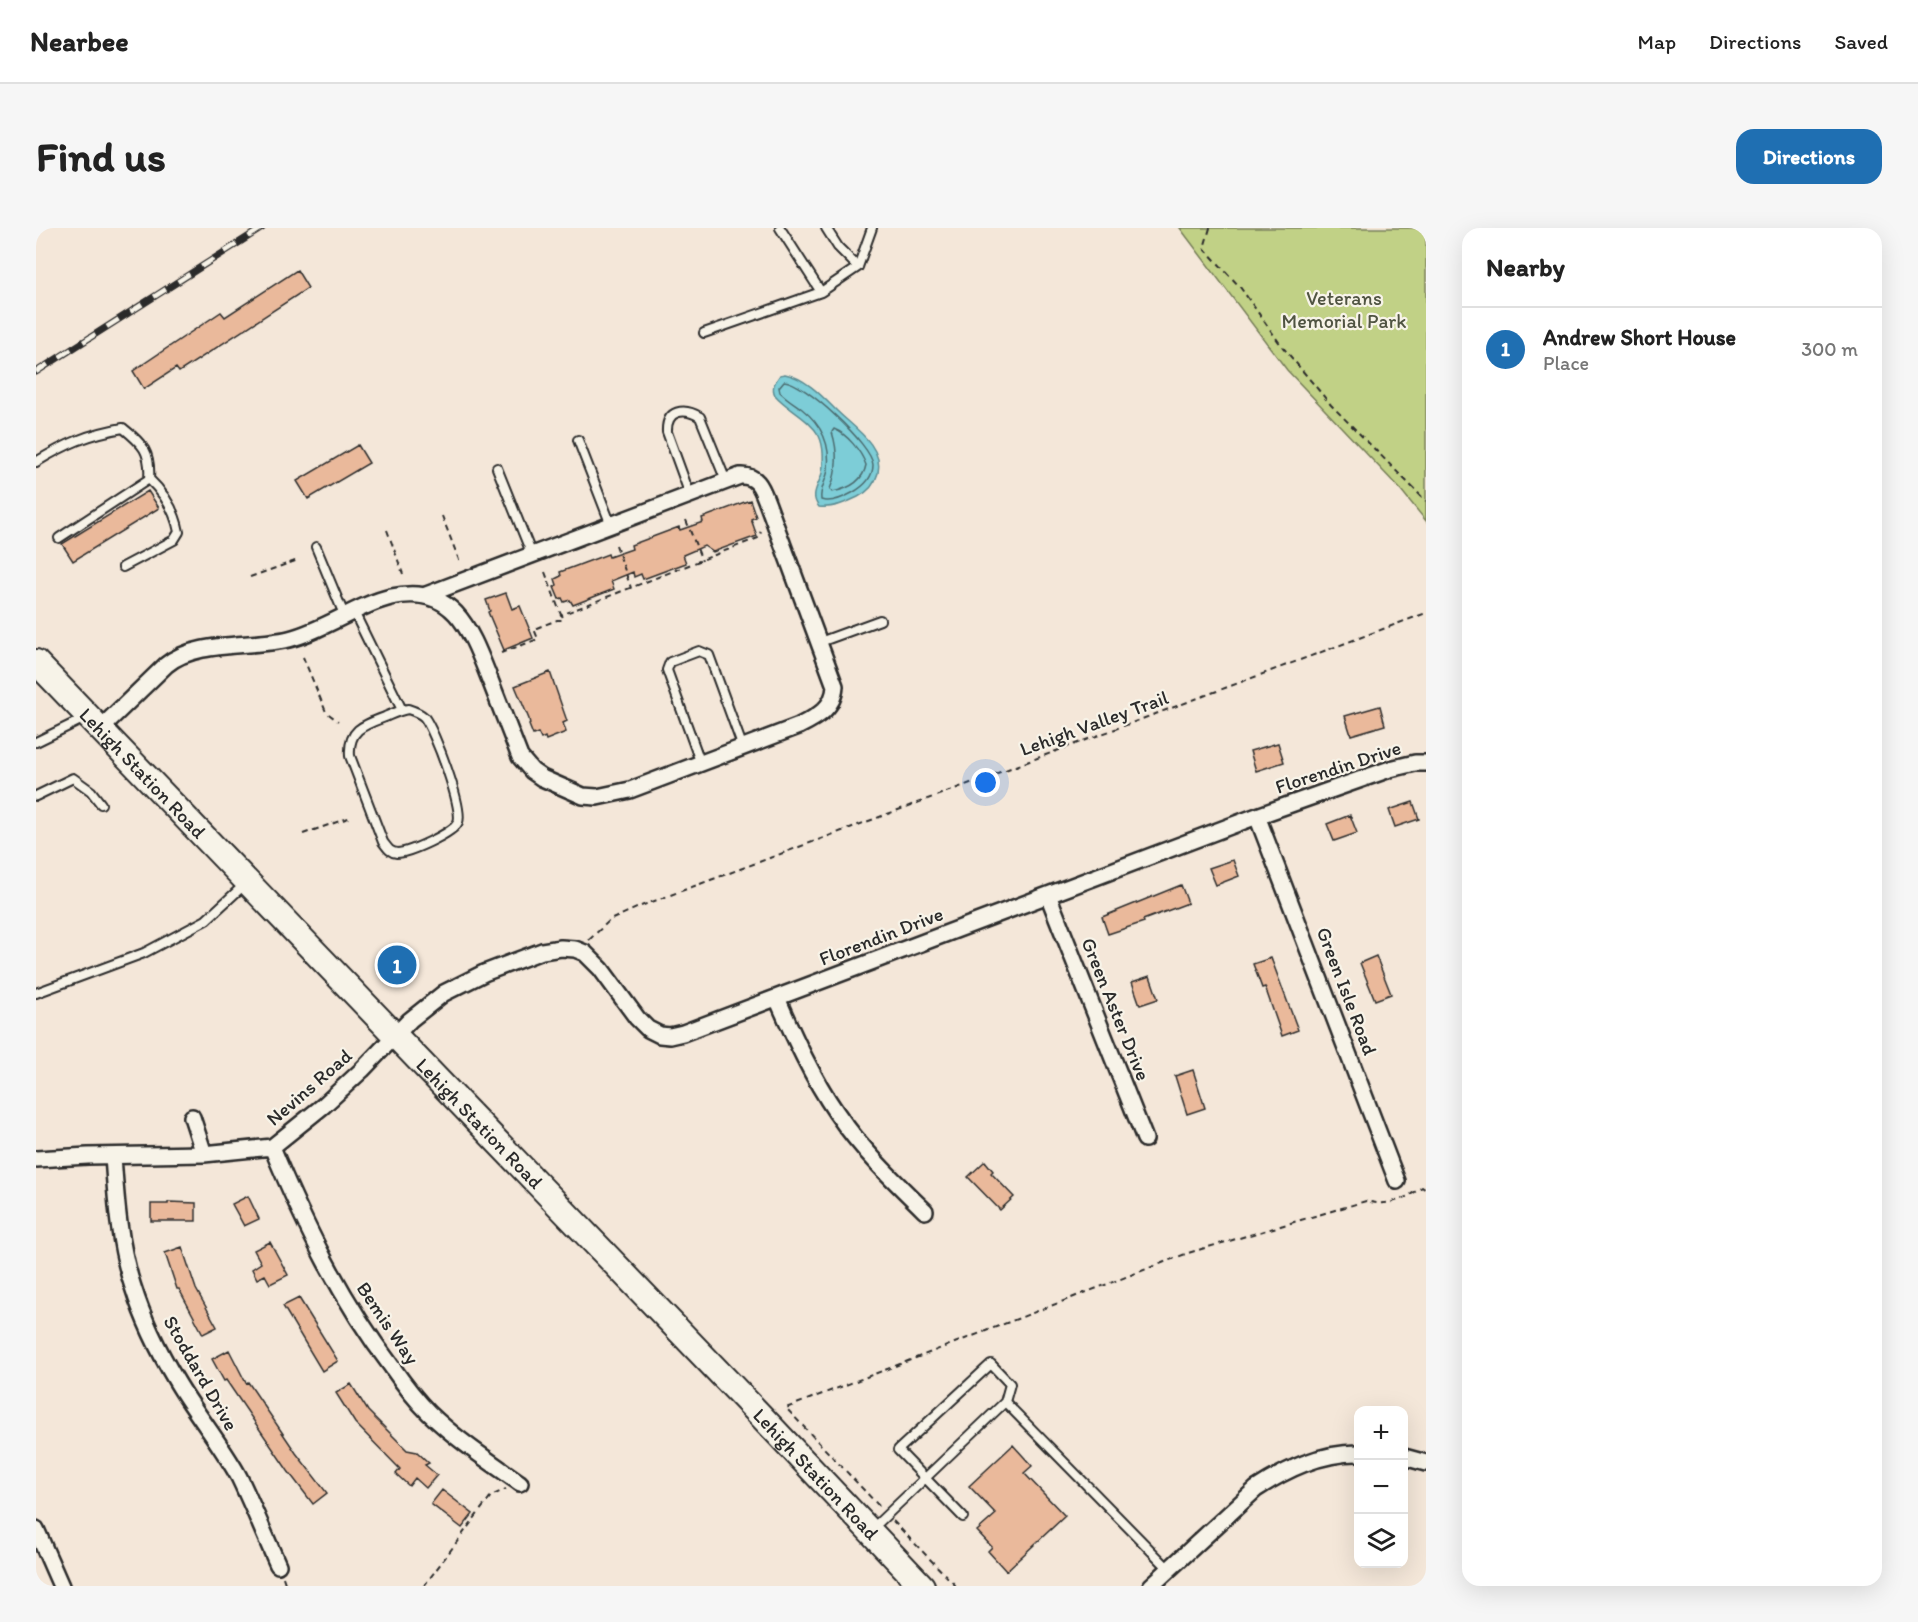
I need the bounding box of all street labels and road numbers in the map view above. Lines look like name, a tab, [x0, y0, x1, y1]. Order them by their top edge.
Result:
street label: Lehigh Valley Trail	[1017, 685, 1172, 761]
street label: Lehigh Station Road	[74, 703, 211, 843]
street label: Florendin Drive	[1272, 735, 1404, 799]
street label: Florendin Drive	[816, 901, 946, 971]
street label: Green Isle Road	[1312, 924, 1382, 1059]
street label: Green Aster Drive	[1076, 934, 1156, 1084]
street label: Nevins Road	[261, 1043, 357, 1131]
street label: Lehigh Station Road	[411, 1053, 548, 1194]
street label: Bemis Way	[352, 1277, 425, 1369]
street label: Stoddard Drive	[158, 1311, 244, 1435]
street label: Lehigh Station Road	[748, 1403, 884, 1545]

